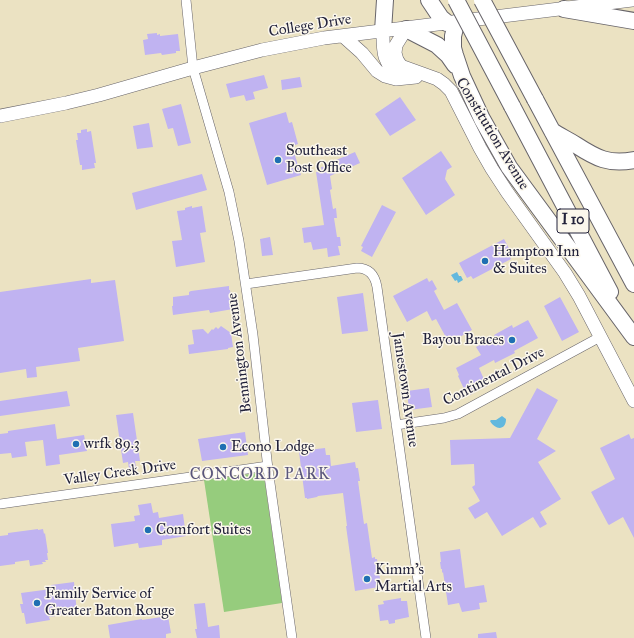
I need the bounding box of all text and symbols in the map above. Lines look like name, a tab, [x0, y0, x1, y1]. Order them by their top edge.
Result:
street label: College Drive	[267, 11, 353, 41]
street label: Constitution Avenue	[451, 75, 533, 193]
place label: Southeast Post Office	[286, 142, 352, 177]
marker: Southeast Post Office	[273, 155, 283, 165]
road number: I 10	[557, 209, 589, 233]
place label: Hampton Inn & Suites	[493, 243, 579, 278]
marker: Hampton Inn & Suites	[480, 256, 490, 266]
street label: Bennington Avenue	[224, 292, 256, 414]
place label: Bayou Braces	[422, 331, 504, 349]
street label: Jamestown Avenue	[388, 332, 422, 448]
marker: Bayou Braces	[507, 335, 517, 345]
street label: Continental Drive	[440, 344, 548, 410]
place label: wrfk 89.3	[84, 435, 140, 453]
place label: Econo Lodge	[231, 438, 314, 456]
marker: wrfk 89.3	[71, 439, 81, 449]
marker: Econo Lodge	[218, 442, 228, 452]
street label: Valley Creek Drive	[63, 456, 177, 490]
district label: CONCORD PARK	[190, 465, 330, 485]
place label: Comfort Suites	[156, 521, 251, 539]
marker: Comfort Suites	[143, 525, 153, 535]
place label: Kimm's Martial Arts	[375, 561, 452, 596]
marker: Kimm's Martial Arts	[362, 574, 372, 584]
place label: Family Service of Greater Baton Rouge	[45, 585, 174, 620]
marker: Family Service of Greater Baton Rouge	[32, 598, 42, 608]

